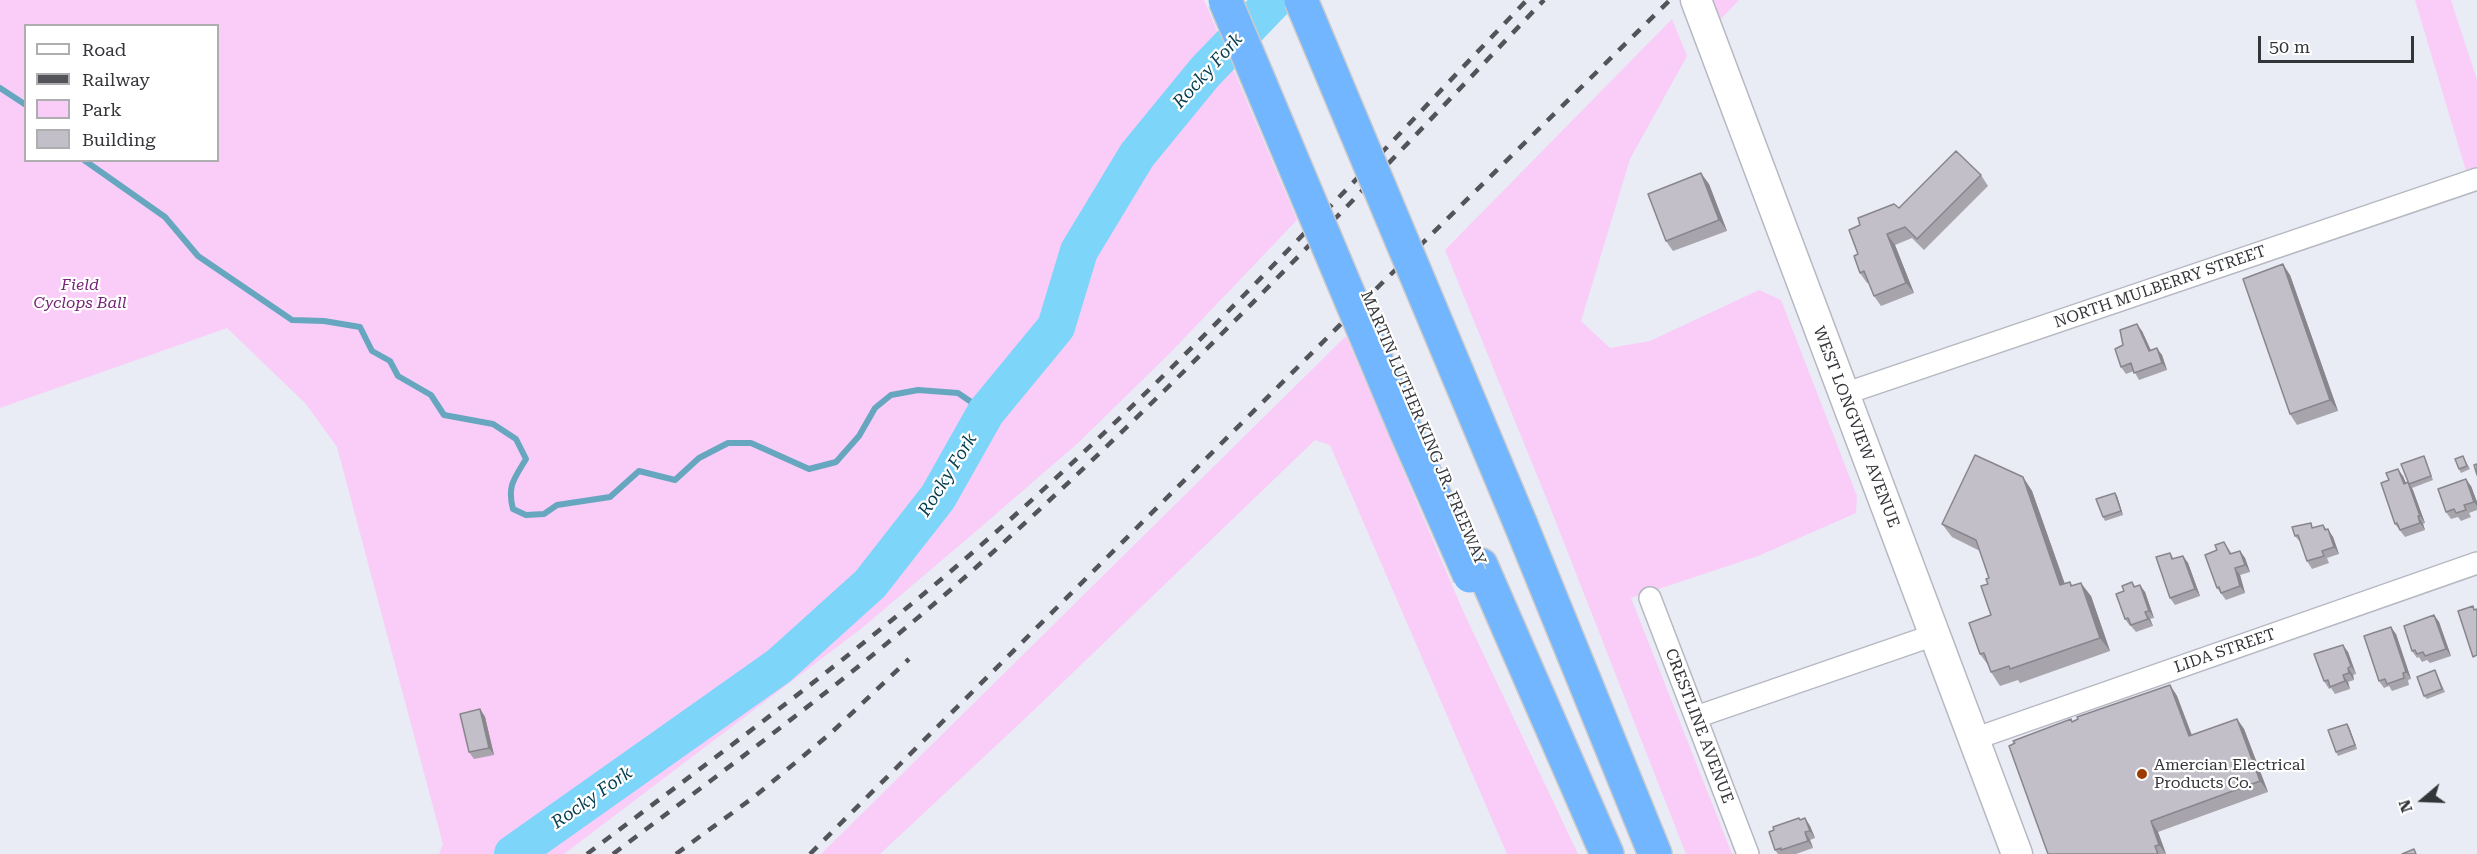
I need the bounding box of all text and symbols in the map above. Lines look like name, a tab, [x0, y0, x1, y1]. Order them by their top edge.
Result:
legend	[24, 24, 219, 162]
scale bar	[2261, 24, 2417, 62]
water label: Rocky Fork	[1169, 29, 1247, 113]
text: 50 m	[2269, 36, 2310, 57]
text: Road	[82, 39, 126, 60]
text: Railway	[82, 69, 150, 90]
text: Park	[82, 99, 122, 120]
text: Building	[82, 129, 156, 150]
street label: NORTH MULBERRY STREET	[2052, 242, 2268, 332]
park label: Field Cyclops Ball	[33, 275, 127, 313]
street label: MARTIN LUTHER KING JR. FREEWAY	[1356, 288, 1490, 568]
street label: WEST LONGVIEW AVENUE	[1809, 324, 1903, 530]
water label: Rocky Fork	[914, 430, 982, 520]
street label: LIDA STREET	[2172, 625, 2278, 677]
street label: CRESTLINE AVENUE	[1661, 646, 1737, 806]
place label: Amercian Electrical Products Co.	[2154, 755, 2305, 793]
water label: Rocky Fork	[547, 762, 637, 834]
marker: Amercian Electrical Products Co.	[2135, 767, 2149, 781]
north arrow	[2393, 770, 2453, 830]
text: N	[2395, 797, 2416, 815]

